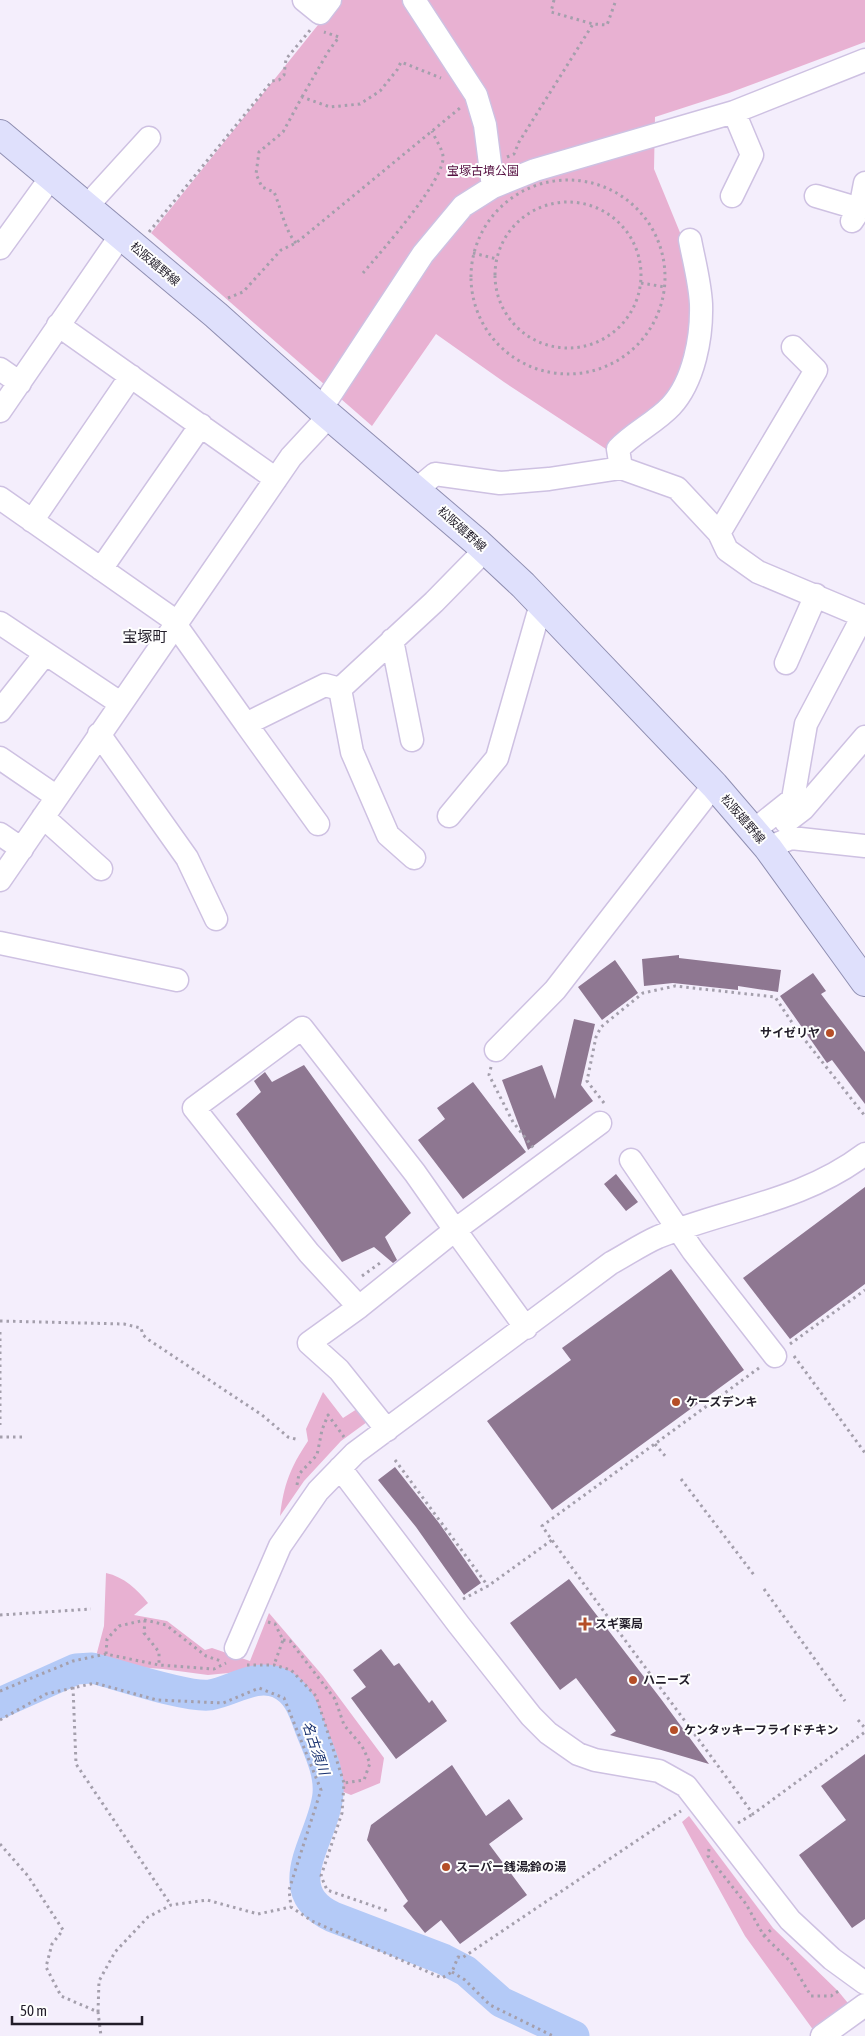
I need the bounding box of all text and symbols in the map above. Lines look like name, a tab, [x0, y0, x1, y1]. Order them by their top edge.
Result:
park label: 宝塚古墳公園	[447, 164, 519, 178]
street label: 松阪嬉野線	[128, 239, 182, 289]
street label: 松阪嬉野線	[435, 504, 489, 554]
district label: 宝塚町	[122, 628, 168, 645]
street label: 松阪嬉野線	[718, 792, 768, 846]
place label: サイゼリヤ	[760, 1026, 820, 1040]
marker: サイゼリヤ	[824, 1027, 836, 1039]
place label: ケーズデンキ	[686, 1395, 757, 1409]
marker: ケーズデンキ	[670, 1396, 682, 1408]
place label: スギ薬局	[595, 1617, 643, 1631]
marker: スギ薬局	[579, 1618, 591, 1630]
place label: ハニーズ	[643, 1673, 690, 1687]
marker: ハニーズ	[627, 1674, 639, 1686]
water label: 名古須川	[299, 1719, 333, 1779]
place label: ケンタッキーフライドチキン	[684, 1723, 839, 1737]
marker: ケンタッキーフライドチキン	[668, 1724, 680, 1736]
place label: スーパー銭湯;鈴の湯	[456, 1860, 566, 1874]
marker: スーパー銭湯;鈴の湯	[440, 1861, 452, 1873]
scale bar	[12, 1994, 142, 2026]
text: 50 m	[20, 2002, 47, 2019]

